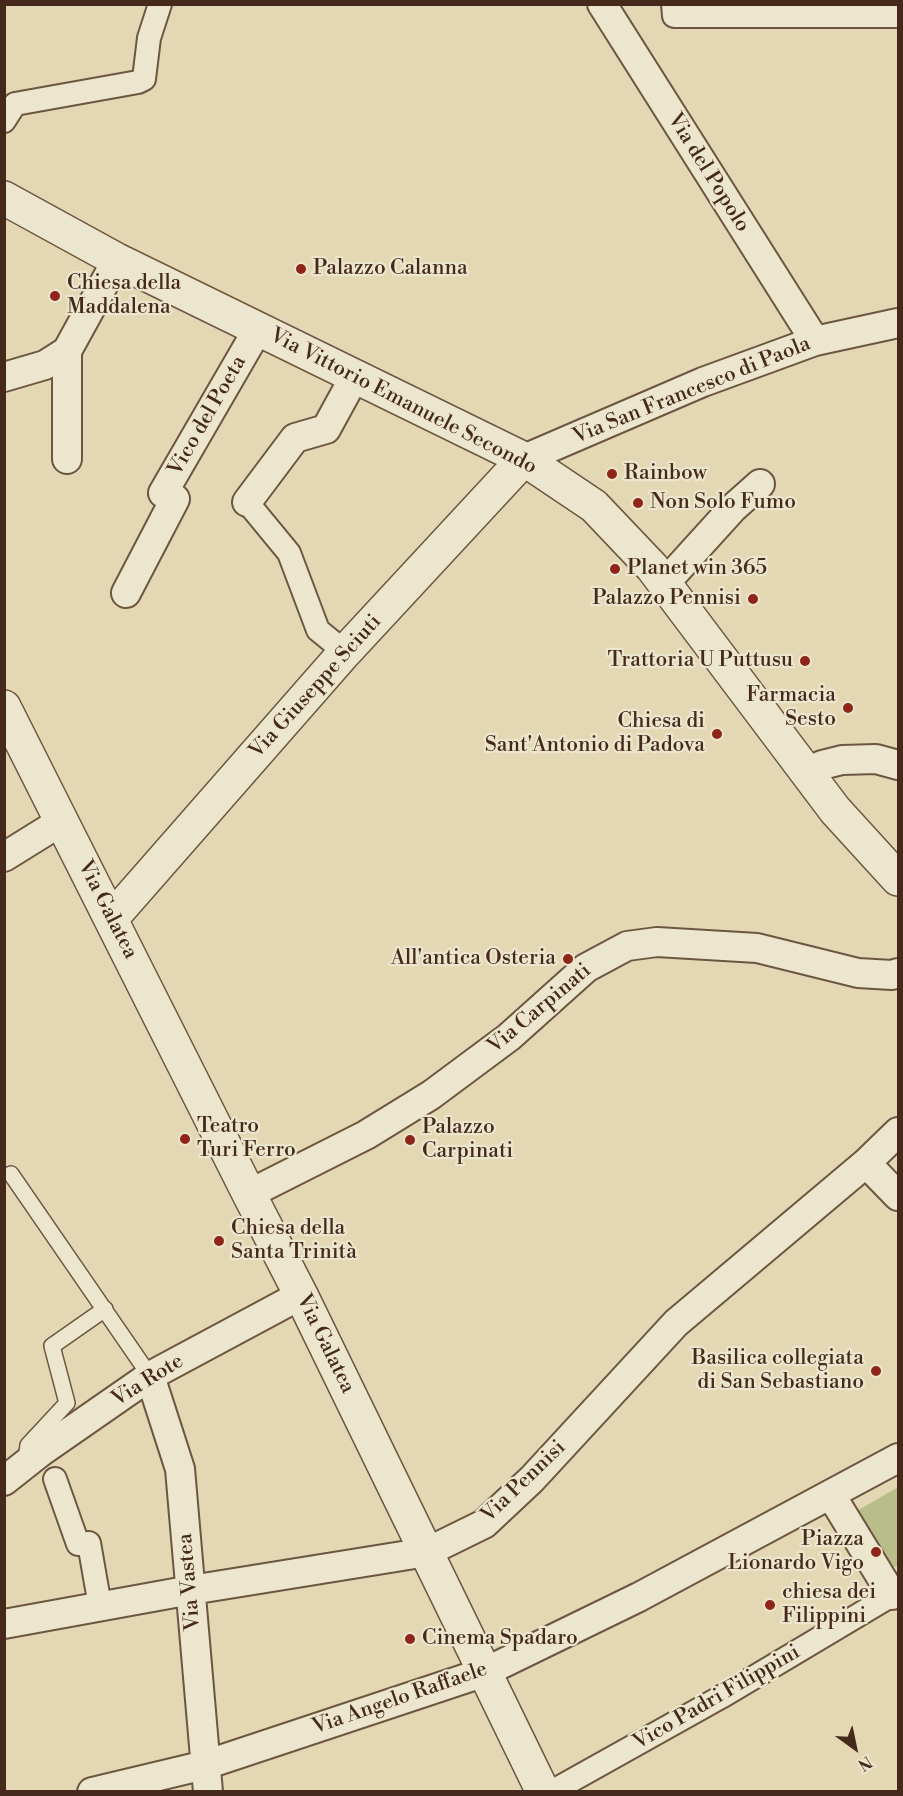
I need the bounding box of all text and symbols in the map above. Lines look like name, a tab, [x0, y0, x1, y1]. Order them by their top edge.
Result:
street label: Via del Popolo	[661, 109, 755, 237]
place label: Palazzo Calanna	[313, 256, 468, 282]
marker: Palazzo Calanna	[294, 262, 308, 276]
place label: Chiesa della Maddalena	[67, 271, 181, 321]
marker: Chiesa della Maddalena	[48, 289, 62, 303]
street label: Via Vittorio Emanuele Secondo	[265, 324, 541, 480]
street label: Via San Francesco di Paola	[570, 332, 814, 450]
street label: Vico del Poeta	[164, 352, 252, 480]
place label: Rainbow	[624, 461, 707, 487]
marker: Rainbow	[605, 467, 619, 481]
place label: Non Solo Fumo	[650, 490, 796, 516]
marker: Non Solo Fumo	[631, 496, 645, 510]
place label: Planet win 365	[627, 556, 767, 582]
marker: Planet win 365	[608, 562, 622, 576]
place label: Palazzo Pennisi	[592, 586, 741, 612]
marker: Palazzo Pennisi	[746, 592, 760, 606]
street label: Via Giuseppe Sciuti	[245, 610, 387, 764]
place label: Trattoria U Puttusu	[607, 648, 793, 674]
marker: Trattoria U Puttusu	[798, 654, 812, 668]
place label: Farmacia Sesto	[746, 683, 836, 733]
marker: Farmacia Sesto	[841, 701, 855, 715]
place label: Chiesa di Sant'Antonio di Padova	[485, 709, 705, 759]
marker: Chiesa di Sant'Antonio di Padova	[710, 727, 724, 741]
street label: Via Galatea	[71, 857, 143, 963]
place label: All'antica Osteria	[391, 946, 556, 972]
marker: All'antica Osteria	[561, 952, 575, 966]
street label: Via Carpinati	[483, 959, 597, 1059]
place label: Teatro Turi Ferro	[197, 1114, 296, 1164]
place label: Palazzo Carpinati	[422, 1115, 513, 1165]
marker: Teatro Turi Ferro	[178, 1132, 192, 1146]
marker: Palazzo Carpinati	[403, 1133, 417, 1147]
place label: Chiesa della Santa Trinità	[231, 1216, 357, 1266]
marker: Chiesa della Santa Trinità	[212, 1234, 226, 1248]
street label: Via Galatea	[290, 1290, 360, 1398]
place label: Basilica collegiata di San Sebastiano	[692, 1346, 864, 1396]
street label: Via Rote	[108, 1349, 188, 1413]
marker: Basilica collegiata di San Sebastiano	[869, 1364, 883, 1378]
street label: Via Pennisi	[477, 1436, 571, 1528]
place label: Piazza Lionardo Vigo	[728, 1527, 864, 1577]
street label: Via Vastea	[173, 1532, 207, 1632]
marker: Piazza Lionardo Vigo	[869, 1545, 883, 1559]
place label: chiesa dei Filippini	[782, 1580, 876, 1630]
marker: chiesa dei Filippini	[763, 1598, 777, 1612]
place label: Cinema Spadaro	[422, 1626, 578, 1652]
marker: Cinema Spadaro	[403, 1632, 417, 1646]
street label: Vico Padri Filippini	[629, 1640, 805, 1756]
street label: Via Angelo Raffaele	[309, 1657, 491, 1741]
north arrow	[825, 1718, 885, 1778]
text: N	[854, 1751, 876, 1775]

